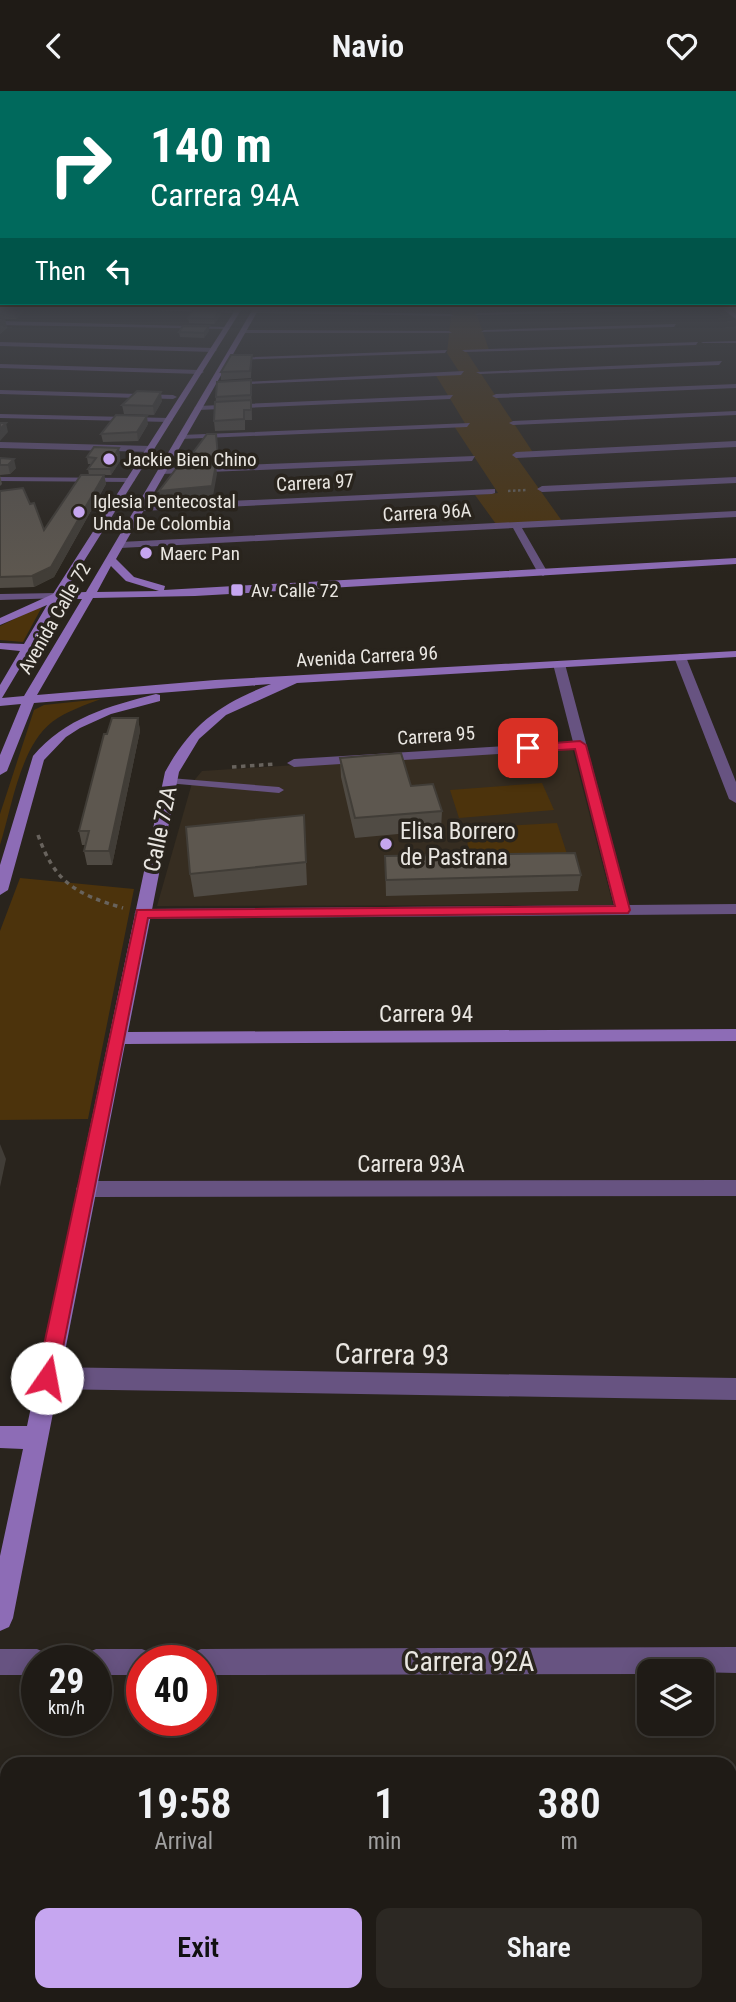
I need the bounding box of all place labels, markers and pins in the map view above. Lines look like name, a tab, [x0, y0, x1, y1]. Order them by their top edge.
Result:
place label: Jackie Bien Chino	[123, 448, 257, 471]
marker: Jackie Bien Chino	[101, 451, 117, 467]
place label: Iglesia Pentecostal Unda De Colombia	[93, 490, 236, 535]
marker: Iglesia Pentecostal Unda De Colombia	[71, 504, 87, 520]
place label: Maerc Pan	[160, 542, 240, 565]
marker: Maerc Pan	[138, 545, 154, 561]
place label: Av. Calle 72	[251, 579, 339, 602]
marker: Av. Calle 72	[229, 582, 245, 598]
pin	[498, 718, 558, 778]
place label: Elisa Borrero de Pastrana	[400, 818, 516, 871]
marker: Elisa Borrero de Pastrana	[378, 836, 394, 852]

